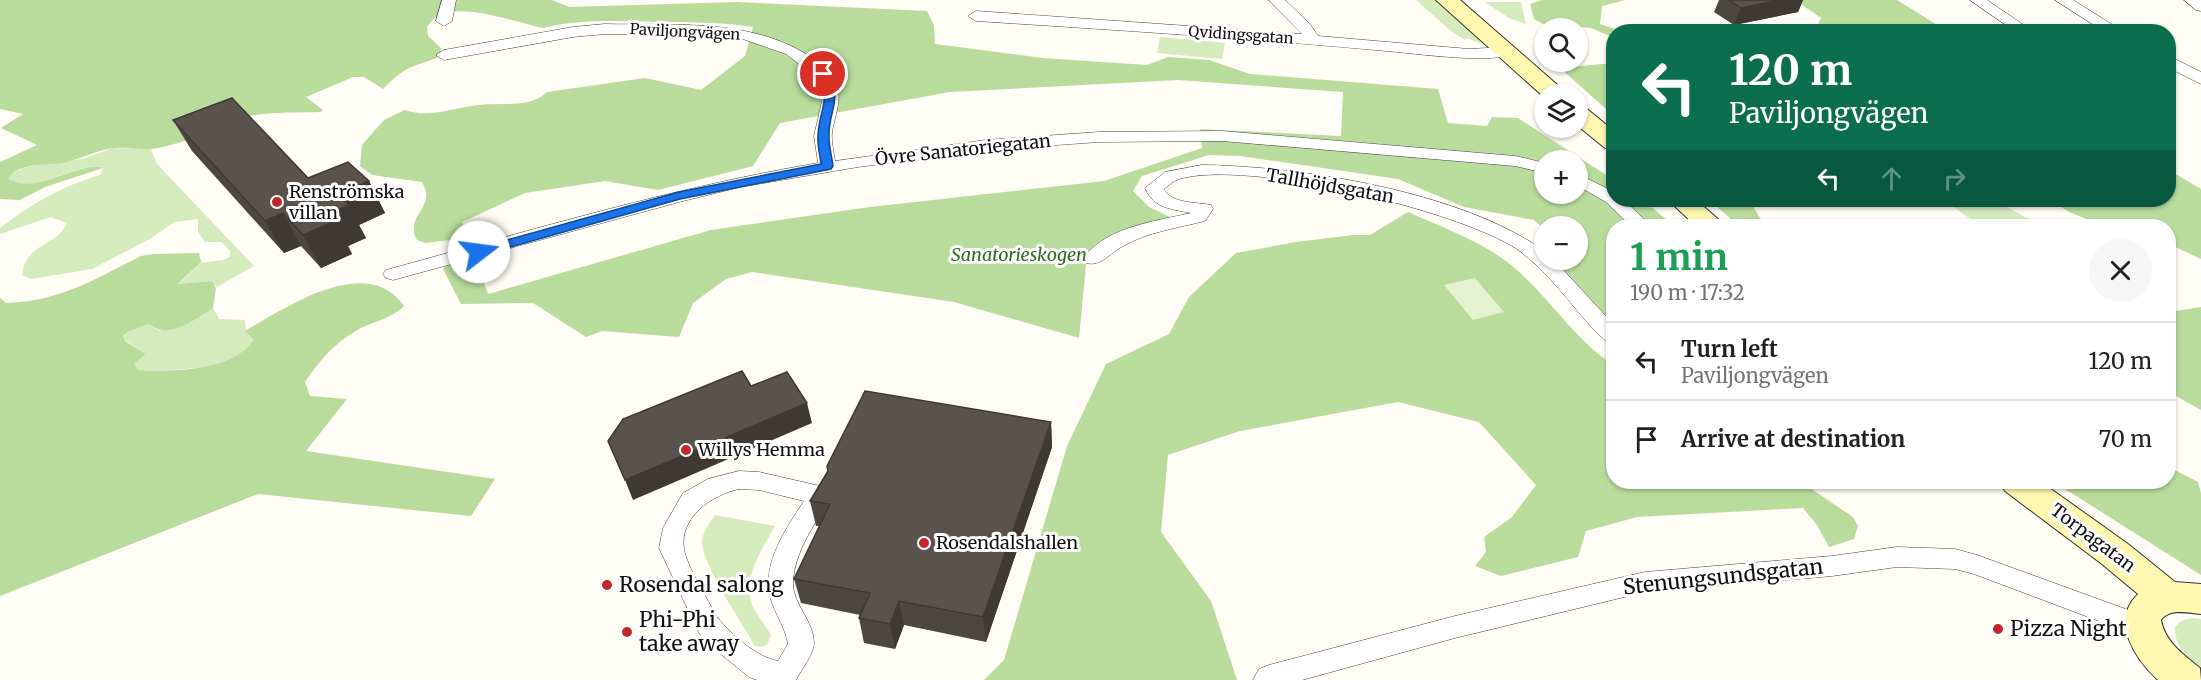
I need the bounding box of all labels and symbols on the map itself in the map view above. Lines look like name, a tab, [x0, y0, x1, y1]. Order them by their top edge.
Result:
street label: Paviljongvägen	[629, 19, 741, 44]
street label: Qvidingsgatan	[1188, 21, 1294, 48]
pin	[797, 48, 848, 99]
street label: Övre Sanatoriegatan	[874, 129, 1052, 170]
street label: Tallhöjdsgatan	[1264, 163, 1396, 208]
place label: Renströmska villan	[288, 180, 405, 224]
marker: Renströmska villan	[270, 195, 284, 209]
position arrow	[447, 220, 511, 284]
park label: Sanatorieskogen	[951, 243, 1087, 266]
place label: Willys Hemma	[697, 438, 825, 461]
marker: Willys Hemma	[679, 443, 693, 457]
street label: Torpagatan	[2046, 498, 2140, 577]
place label: Rosendalshallen	[936, 531, 1078, 554]
marker: Rosendalshallen	[917, 536, 931, 550]
street label: Stenungsundsgatan	[1621, 553, 1824, 600]
place label: Rosendal salong	[619, 571, 784, 598]
marker: Rosendal salong	[600, 578, 614, 592]
place label: Phi-Phi take away	[639, 606, 740, 657]
place label: Pizza Night	[2010, 615, 2127, 642]
marker: Pizza Night	[1991, 622, 2005, 636]
marker: Phi-Phi take away	[620, 625, 634, 639]

